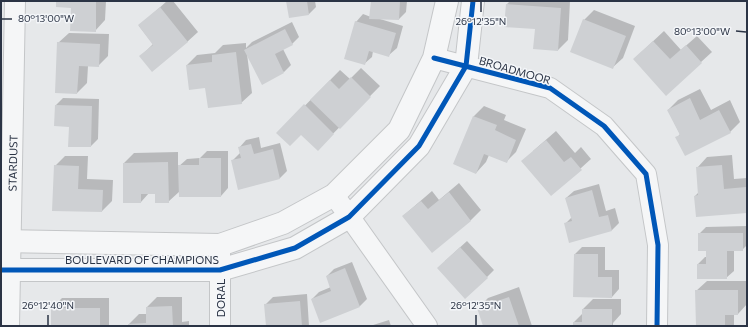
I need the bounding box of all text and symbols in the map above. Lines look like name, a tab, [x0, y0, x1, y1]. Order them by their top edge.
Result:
text: 80°13'00"W	[18, 12, 74, 24]
text: 26°12'35"N	[456, 15, 506, 27]
text: 80°13'00"W	[674, 25, 730, 37]
street label: BROADMOOR	[478, 54, 553, 87]
street label: STARDUST	[5, 134, 19, 192]
street label: BOULEVARD OF CHAMPIONS	[65, 253, 219, 266]
street label: DORAL	[214, 279, 227, 317]
text: 26°12'40"N	[22, 299, 74, 311]
text: 26°12'35"N	[451, 299, 501, 311]

